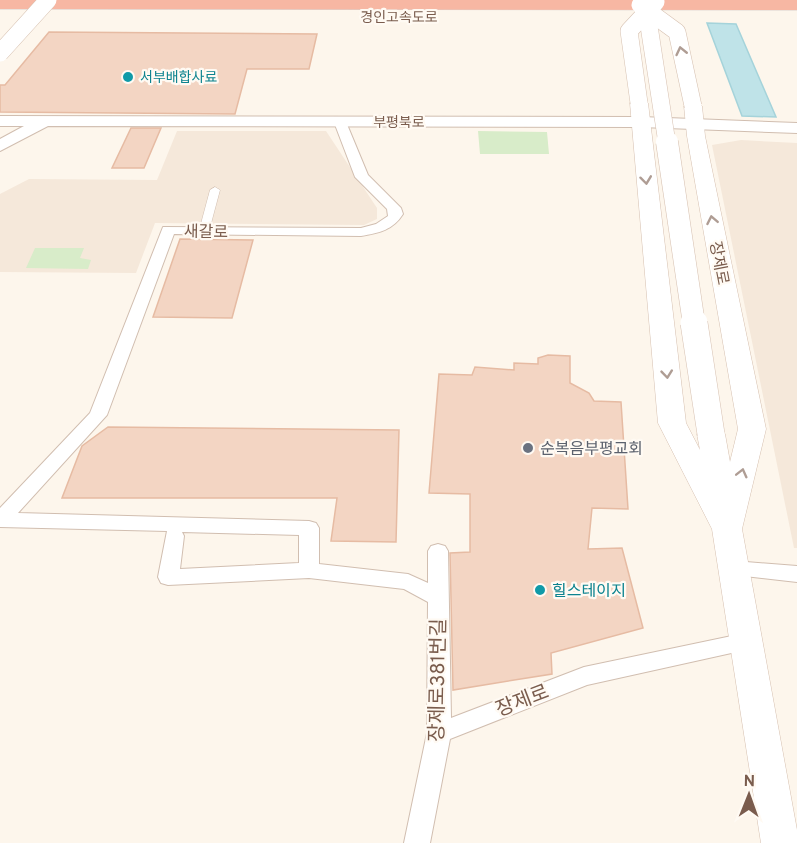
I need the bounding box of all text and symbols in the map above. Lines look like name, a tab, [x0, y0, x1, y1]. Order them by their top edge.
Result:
street label: 경인고속도로	[360, 10, 438, 27]
one-way arrow	[675, 46, 688, 56]
marker: 서부배합사료	[121, 70, 135, 84]
place label: 서부배합사료	[140, 70, 217, 87]
street label: 부평북로	[373, 115, 425, 132]
one-way arrow	[640, 176, 652, 185]
one-way arrow	[706, 215, 719, 225]
street label: 새갈로	[184, 223, 228, 243]
street label: 장제로	[704, 240, 732, 287]
one-way arrow	[660, 369, 673, 379]
place label: 순복음부평교회	[540, 440, 643, 460]
marker: 순복음부평교회	[521, 441, 535, 455]
one-way arrow	[734, 468, 747, 478]
place label: 힐스테이지	[552, 582, 626, 602]
marker: 힐스테이지	[533, 583, 547, 597]
street label: 장제로381번길	[425, 618, 453, 742]
street label: 장제로	[492, 680, 553, 724]
north arrow	[719, 765, 779, 825]
text: N	[743, 772, 755, 792]

